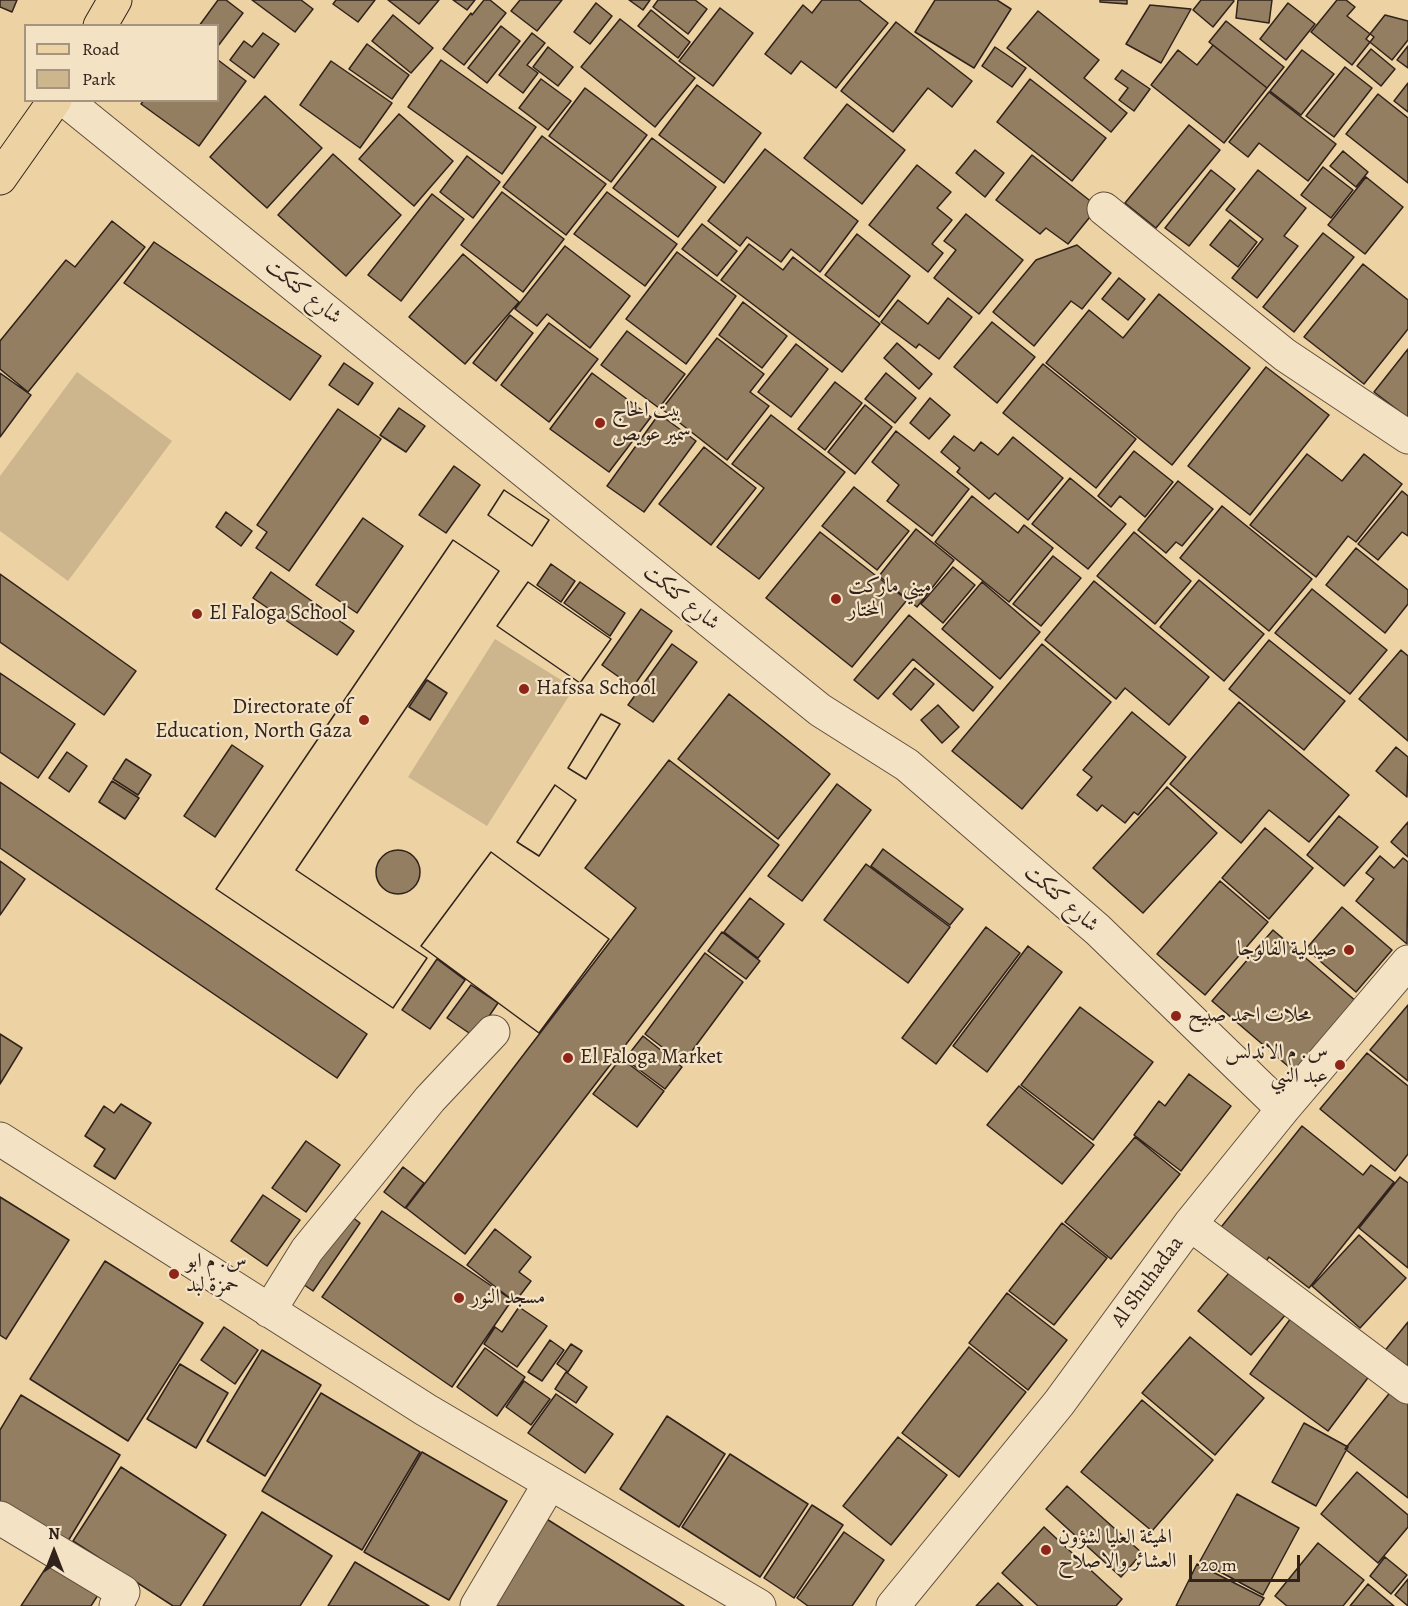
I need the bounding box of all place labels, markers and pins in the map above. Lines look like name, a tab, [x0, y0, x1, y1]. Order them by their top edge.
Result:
place label: بيت الحاج سمير عويص	[612, 398, 691, 448]
marker: بيت الحاج سمير عويص	[593, 416, 607, 430]
place label: ميني ماركت المختار	[848, 574, 931, 624]
marker: ميني ماركت المختار	[829, 592, 843, 606]
place label: El Faloga School	[209, 601, 347, 627]
marker: El Faloga School	[190, 607, 204, 621]
place label: Hafssa School	[536, 676, 656, 702]
marker: Hafssa School	[517, 682, 531, 696]
place label: Directorate of Education, North Gaza	[155, 695, 352, 745]
marker: Directorate of Education, North Gaza	[357, 713, 371, 727]
place label: صيدلية الفالوجا	[1237, 937, 1337, 963]
marker: صيدلية الفالوجا	[1342, 943, 1356, 957]
place label: محلات احمد صبيح	[1188, 1003, 1311, 1029]
marker: محلات احمد صبيح	[1169, 1009, 1183, 1023]
place label: س. م الاندلس عبد النبي	[1225, 1040, 1328, 1090]
place label: El Faloga Market	[580, 1045, 723, 1071]
marker: El Faloga Market	[561, 1051, 575, 1065]
marker: س. م الاندلس عبد النبي	[1333, 1058, 1347, 1072]
place label: س. م ابو حمزة لبد	[186, 1249, 247, 1299]
marker: س. م ابو حمزة لبد	[167, 1267, 181, 1281]
place label: مسجد النور	[471, 1285, 545, 1311]
marker: مسجد النور	[452, 1291, 466, 1305]
place label: الهيئة العليا لشؤون العشائر والاصلاح	[1058, 1525, 1177, 1575]
marker: الهيئة العليا لشؤون العشائر والاصلاح	[1039, 1543, 1053, 1557]

